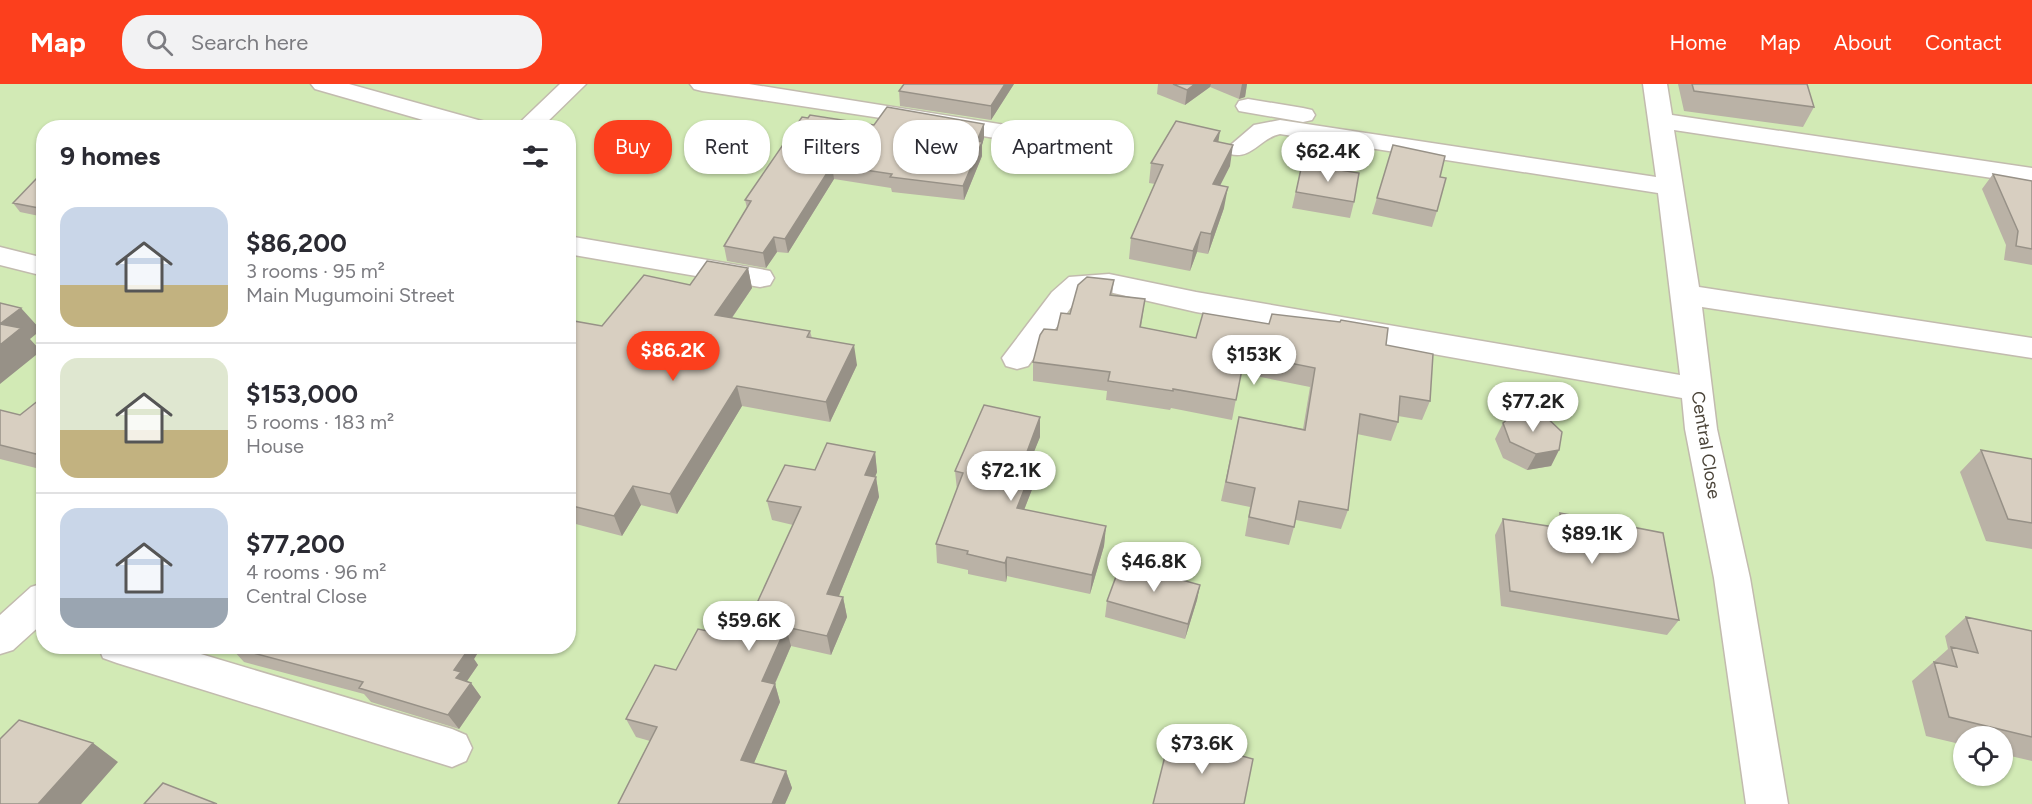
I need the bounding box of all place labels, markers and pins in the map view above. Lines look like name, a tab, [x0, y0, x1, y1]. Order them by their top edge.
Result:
pin: $62.4K	[1279, 132, 1377, 183]
pin: $86.2K	[624, 331, 722, 382]
pin: $153K	[1212, 335, 1296, 386]
pin: $77.2K	[1484, 382, 1582, 433]
pin: $72.1K	[962, 451, 1060, 502]
pin: $89.1K	[1543, 514, 1641, 565]
pin: $46.8K	[1105, 542, 1203, 593]
pin: $59.6K	[700, 601, 798, 652]
pin: $73.6K	[1153, 724, 1251, 775]

